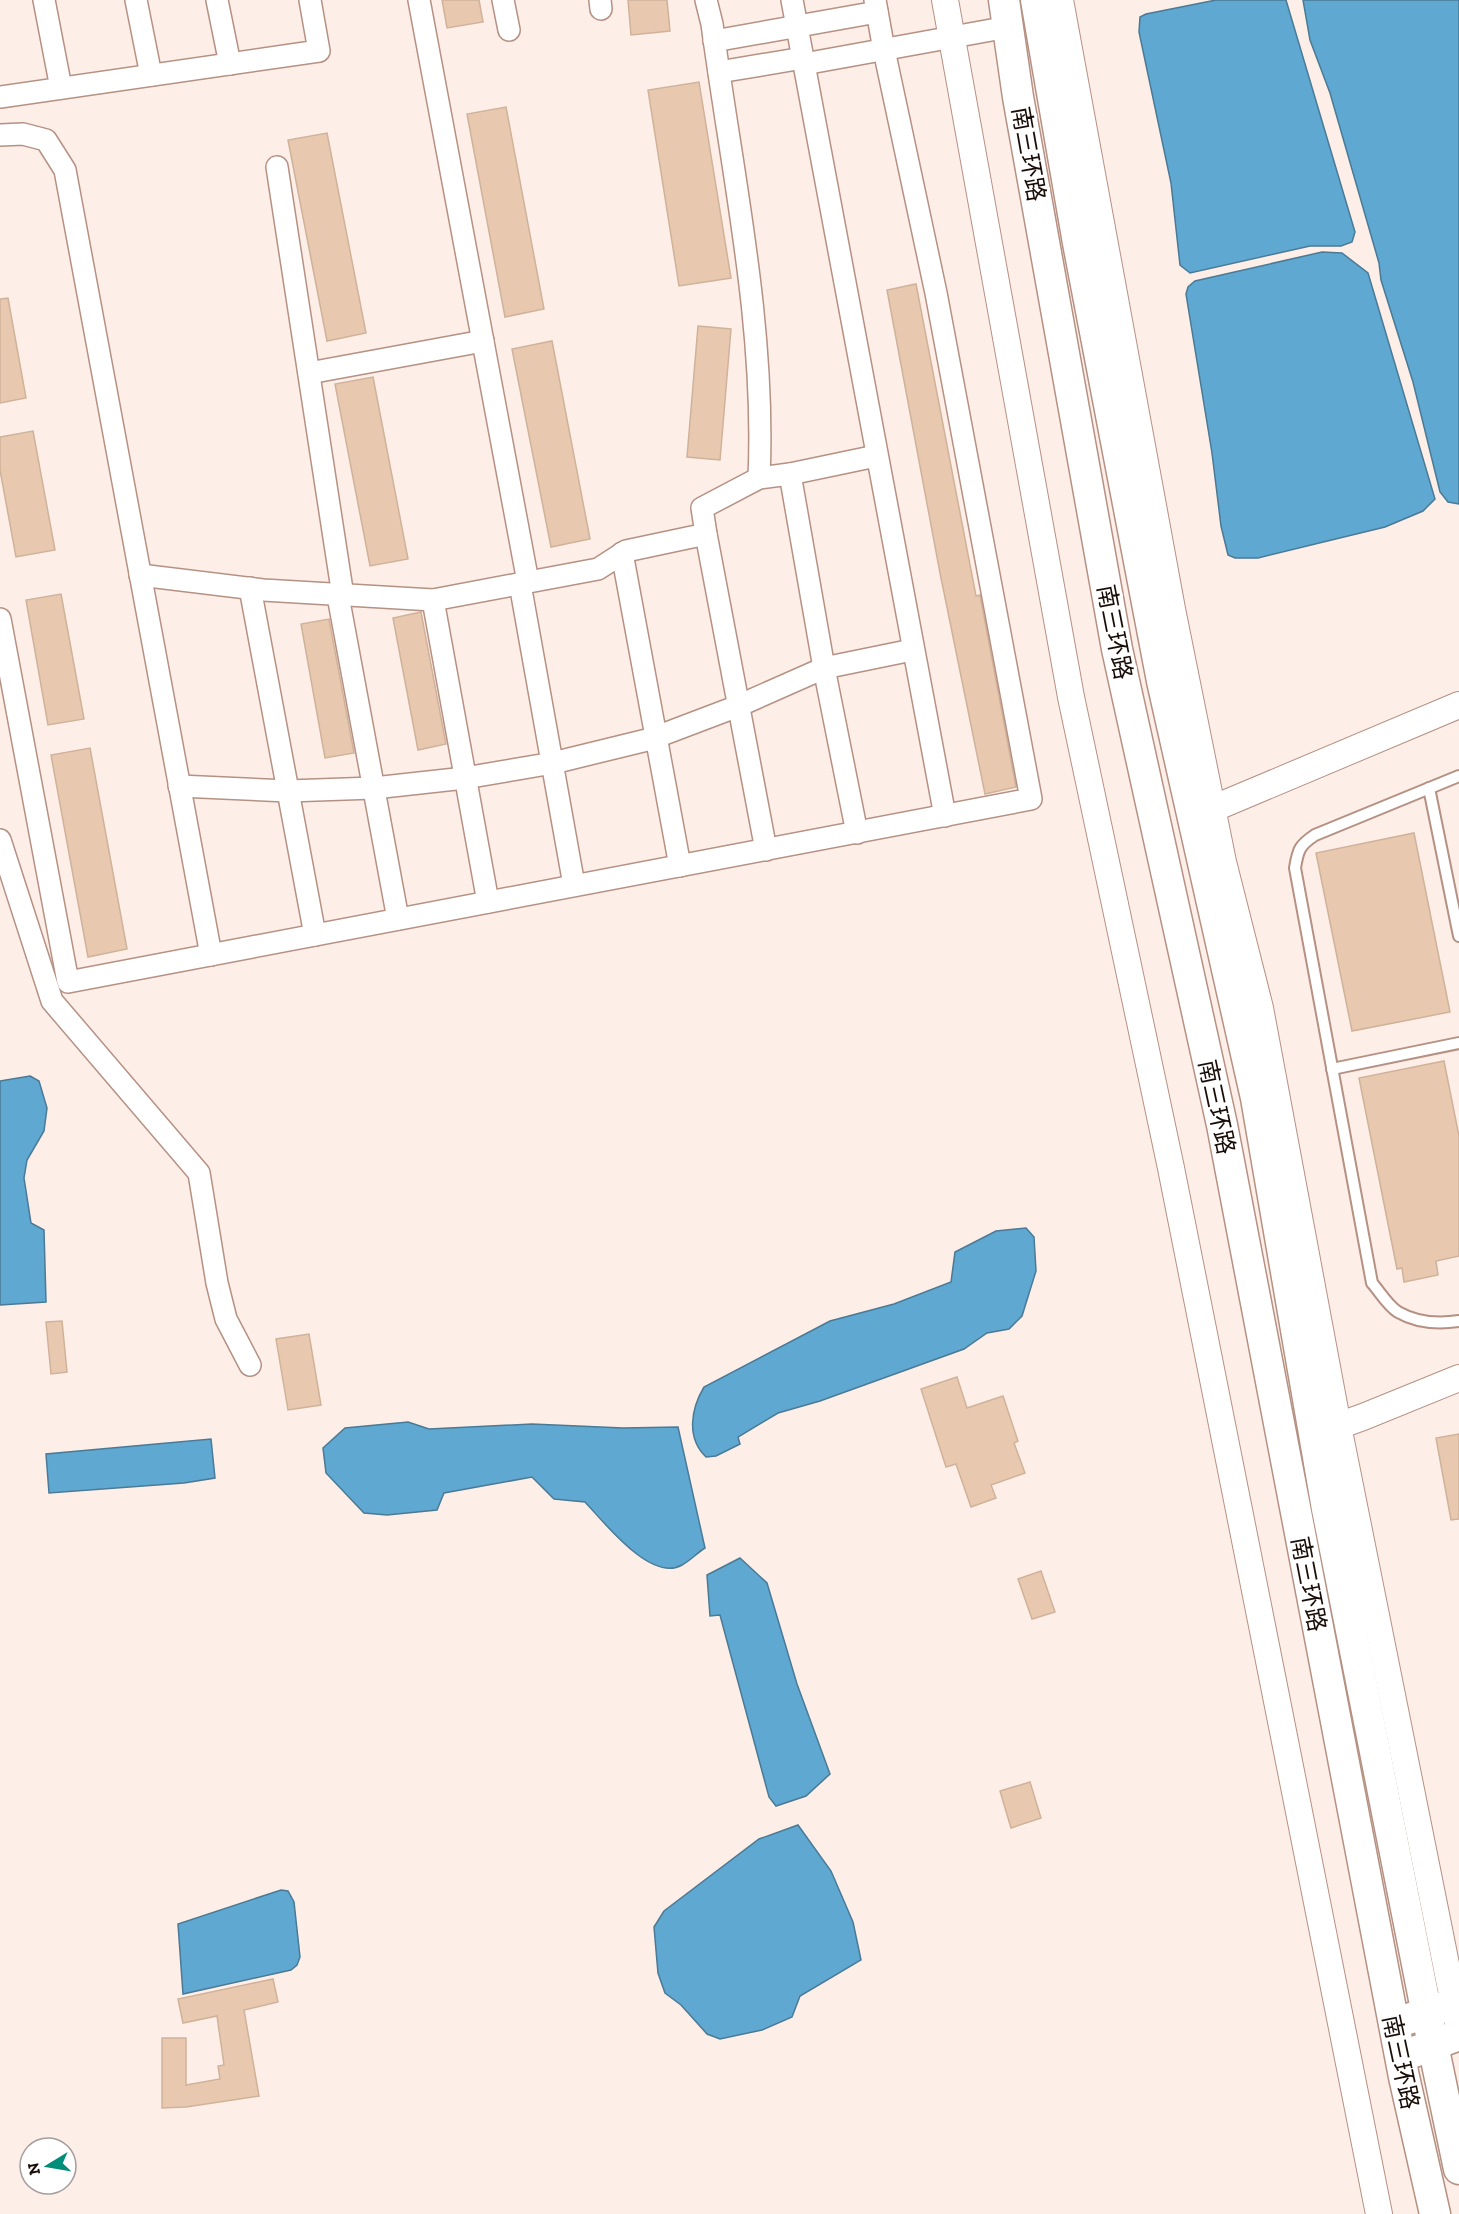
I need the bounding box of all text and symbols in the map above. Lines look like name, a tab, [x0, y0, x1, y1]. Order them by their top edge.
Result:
street label: 南三环路	[1006, 104, 1052, 204]
street label: 南三环路	[1092, 582, 1138, 682]
street label: 南三环路	[1193, 1057, 1241, 1157]
street label: 南三环路	[1286, 1534, 1332, 1634]
street label: 南三环路	[1377, 2012, 1425, 2112]
north arrow	[18, 2136, 78, 2196]
text: N	[23, 2161, 44, 2177]

